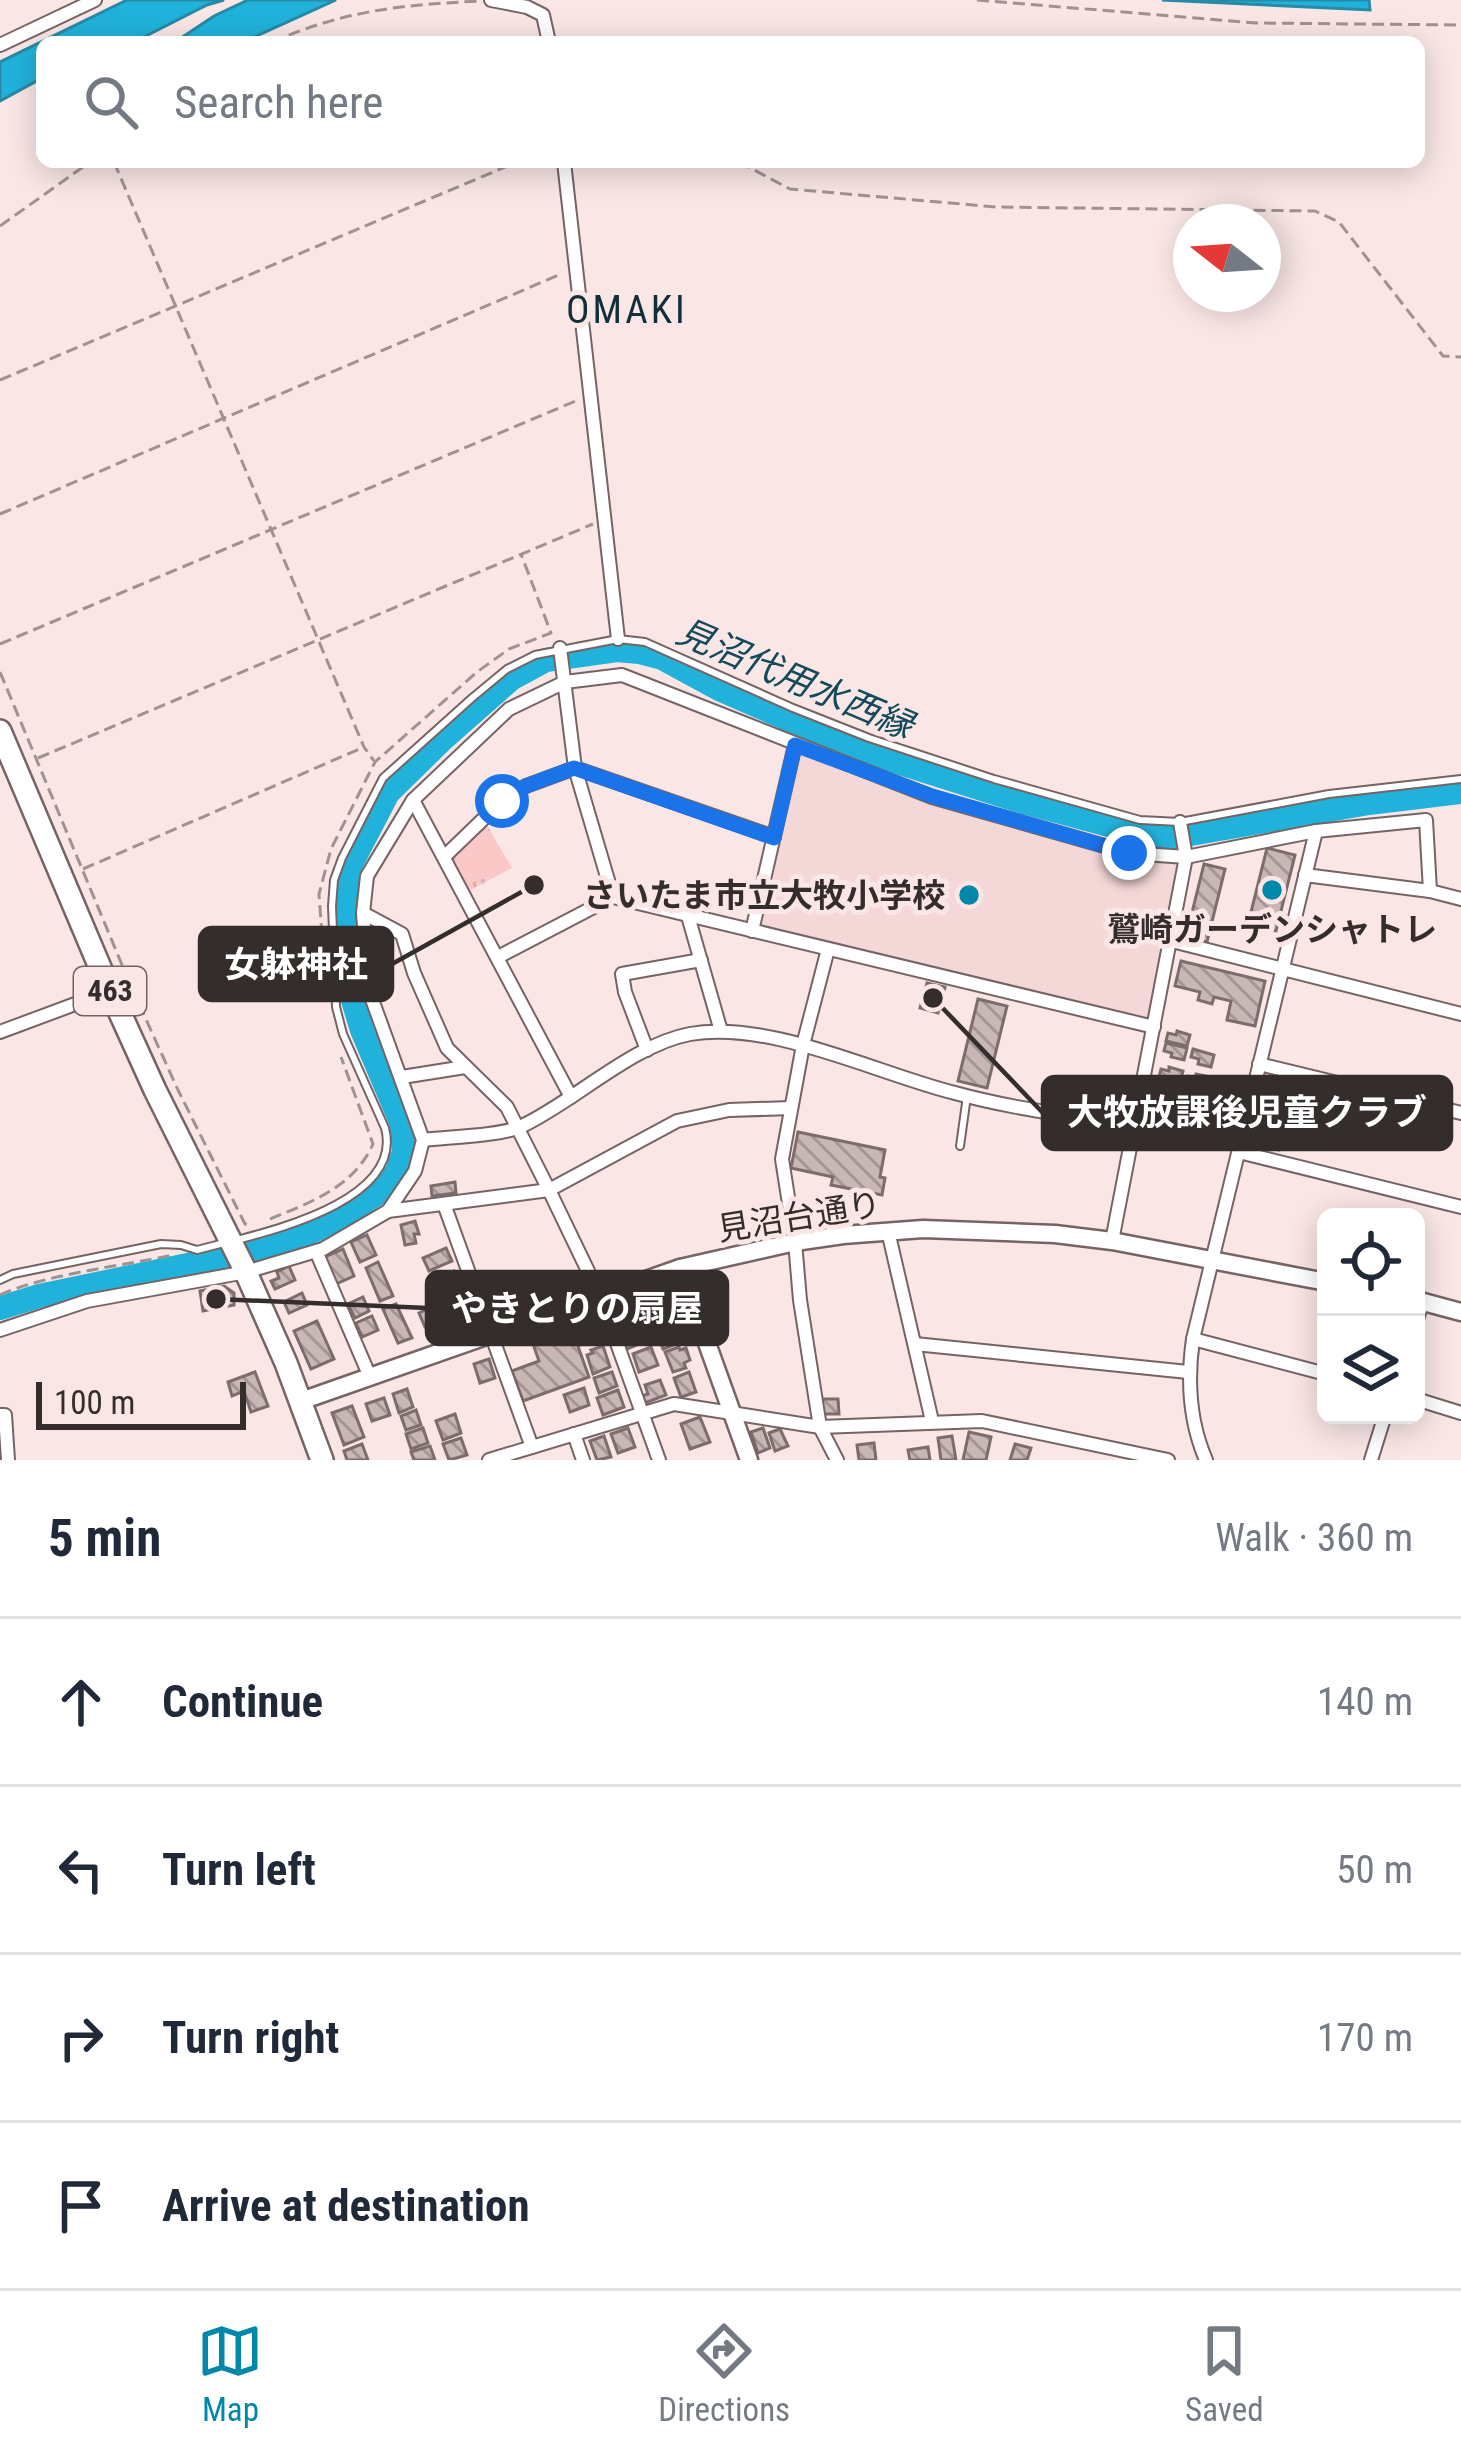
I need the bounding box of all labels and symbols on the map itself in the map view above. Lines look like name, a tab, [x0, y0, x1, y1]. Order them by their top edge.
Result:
north arrow	[1173, 204, 1281, 312]
district label: OMAKI	[566, 287, 688, 333]
water label: 見沼代用水西縁	[670, 610, 922, 749]
route start	[475, 774, 529, 828]
route end	[1102, 826, 1156, 880]
place label: さいたま市立大牧小学校	[583, 876, 945, 915]
marker: 鷲崎ガーデンシャトレ	[1259, 877, 1285, 903]
marker: さいたま市立大牧小学校	[956, 882, 982, 908]
place label: 鷲崎ガーデンシャトレ	[1107, 910, 1437, 949]
callout: 女躰神社	[200, 928, 392, 1000]
text: 女躰神社	[224, 944, 368, 986]
road number: 463	[74, 967, 146, 1015]
callout: 大牧放課後児童クラブ	[1043, 1077, 1451, 1149]
text: 大牧放課後児童クラブ	[1067, 1092, 1427, 1134]
street label: 見沼台通り	[715, 1184, 884, 1249]
callout: やきとりの扇屋	[427, 1272, 727, 1344]
text: やきとりの扇屋	[451, 1288, 703, 1330]
scale bar	[36, 1376, 246, 1429]

